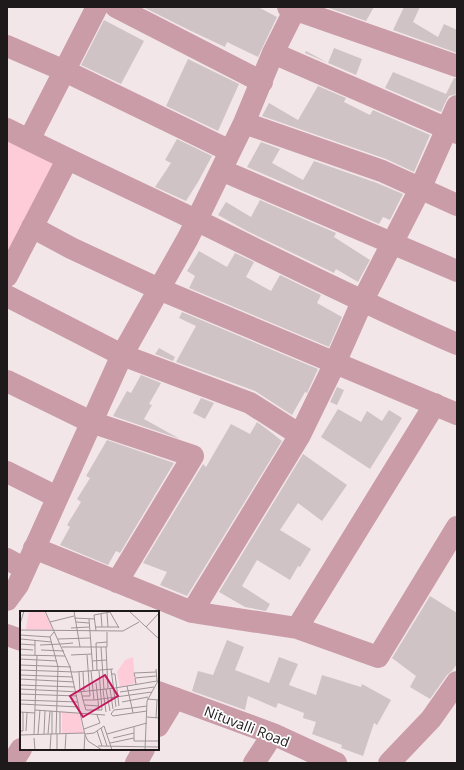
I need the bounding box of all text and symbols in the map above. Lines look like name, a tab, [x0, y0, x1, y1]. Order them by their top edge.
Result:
inset map	[20, 611, 159, 750]
street label: Nituvalli Road	[202, 701, 292, 751]

